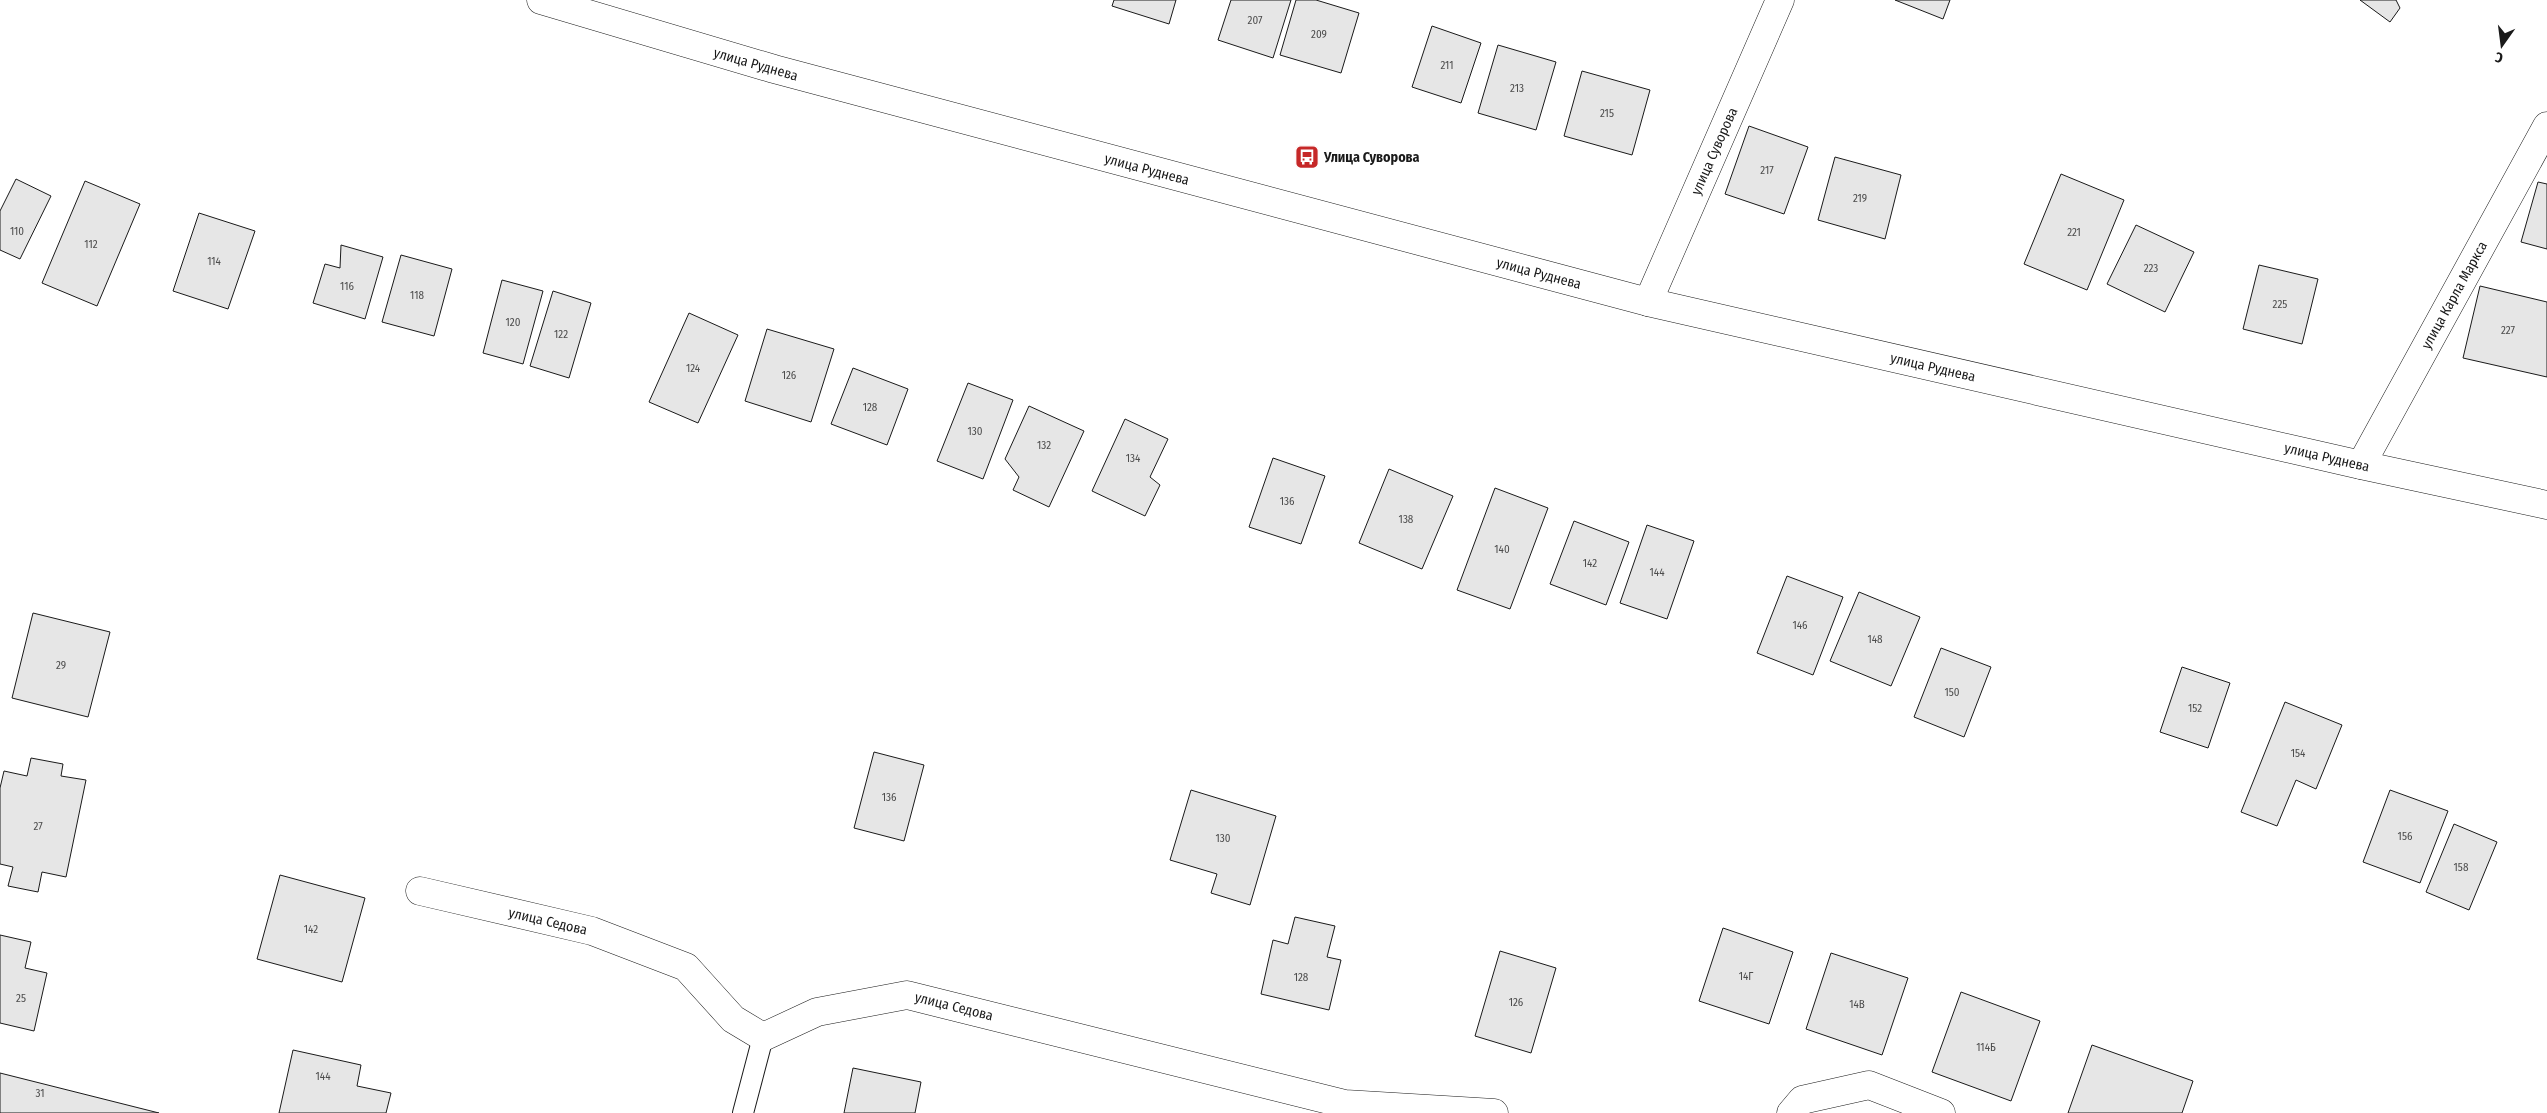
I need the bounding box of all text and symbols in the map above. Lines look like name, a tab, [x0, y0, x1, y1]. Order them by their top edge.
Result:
house number: 207	[1248, 14, 1263, 27]
north arrow	[2477, 20, 2527, 70]
house number: 209	[1311, 28, 1327, 41]
street label: улица Руднева	[712, 44, 800, 85]
text: С	[2493, 48, 2505, 66]
house number: 211	[1440, 59, 1454, 72]
house number: 213	[1510, 82, 1524, 95]
street label: улица Суворова	[1688, 105, 1741, 198]
house number: 215	[1600, 107, 1614, 120]
bus stop icon: Улица Суворова	[1294, 144, 1320, 170]
place label: Улица Суворова	[1323, 149, 1420, 166]
street label: улица Руднева	[1103, 150, 1191, 189]
house number: 217	[1760, 164, 1774, 177]
house number: 219	[1853, 192, 1867, 205]
house number: 110	[10, 225, 24, 238]
house number: 221	[2067, 226, 2081, 239]
house number: 112	[84, 238, 98, 251]
street label: улица Карла Маркса	[2418, 238, 2491, 352]
street label: улица Руднева	[1495, 254, 1583, 293]
house number: 114	[207, 255, 222, 268]
house number: 223	[2144, 262, 2158, 275]
house number: 116	[340, 280, 354, 293]
house number: 118	[410, 289, 424, 302]
house number: 225	[2273, 298, 2287, 311]
house number: 120	[506, 316, 521, 329]
house number: 227	[2501, 324, 2516, 337]
house number: 122	[554, 328, 568, 341]
street label: улица Руднева	[1889, 349, 1977, 386]
house number: 124	[686, 362, 701, 375]
house number: 126	[782, 369, 797, 382]
house number: 128	[863, 401, 878, 414]
house number: 130	[968, 425, 983, 438]
house number: 132	[1037, 439, 1051, 452]
street label: улица Руднева	[2283, 439, 2371, 476]
house number: 134	[1126, 452, 1141, 465]
house number: 136	[1280, 495, 1295, 508]
house number: 138	[1399, 513, 1414, 526]
house number: 140	[1494, 543, 1510, 556]
house number: 142	[1583, 557, 1597, 570]
house number: 144	[1650, 566, 1665, 579]
house number: 146	[1792, 619, 1808, 632]
house number: 148	[1867, 633, 1883, 646]
house number: 29	[56, 659, 66, 672]
house number: 150	[1944, 686, 1960, 699]
house number: 152	[2188, 702, 2202, 715]
house number: 154	[2291, 747, 2306, 760]
house number: 136	[882, 791, 897, 804]
house number: 27	[33, 820, 43, 833]
house number: 156	[2398, 830, 2413, 843]
house number: 130	[1216, 832, 1231, 845]
house number: 158	[2454, 861, 2469, 874]
street label: улица Седова	[507, 904, 589, 939]
house number: 142	[304, 923, 318, 936]
house number: 14Г	[1739, 970, 1753, 983]
house number: 128	[1294, 971, 1309, 984]
street label: улица Седова	[913, 989, 995, 1024]
house number: 25	[16, 992, 26, 1005]
house number: 126	[1509, 996, 1524, 1009]
house number: 14В	[1849, 998, 1865, 1011]
house number: 114Б	[1976, 1041, 1996, 1054]
house number: 144	[316, 1070, 331, 1083]
house number: 31	[36, 1087, 45, 1100]

